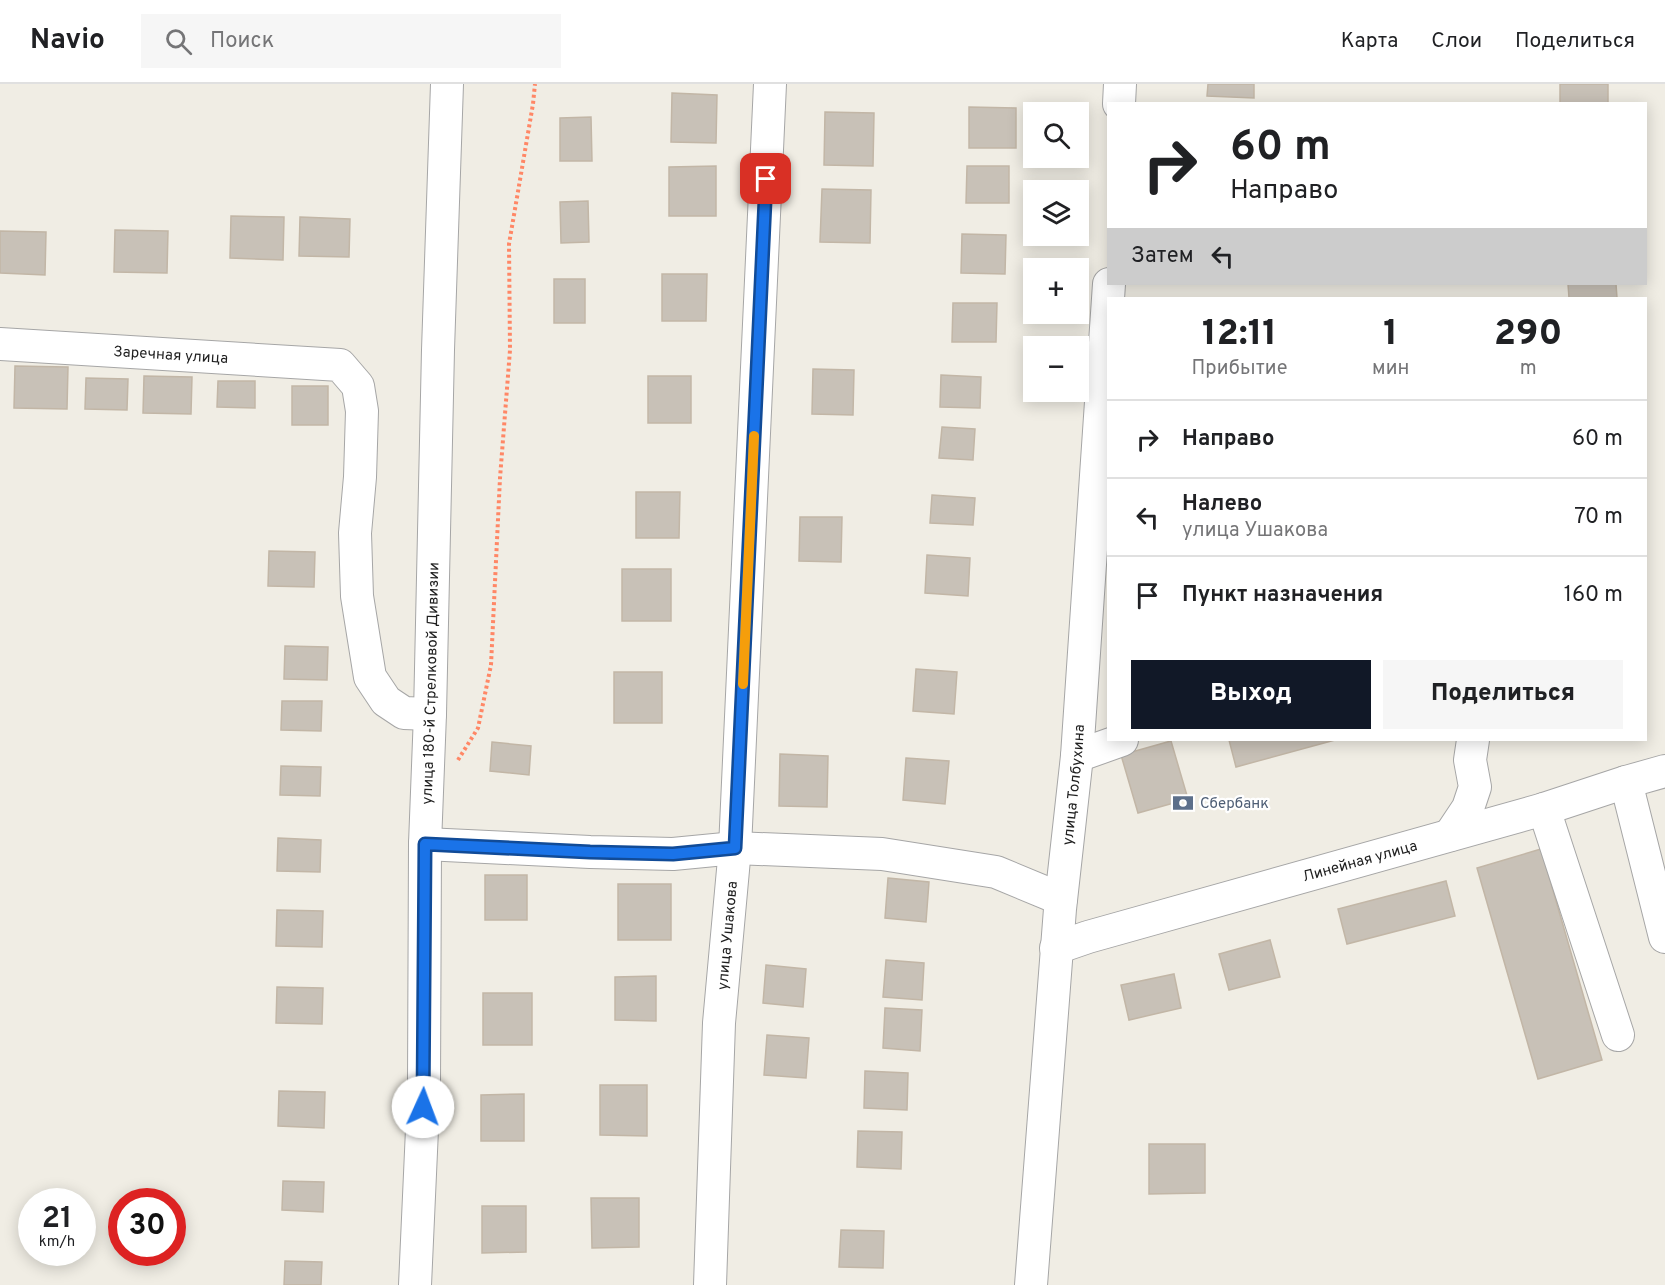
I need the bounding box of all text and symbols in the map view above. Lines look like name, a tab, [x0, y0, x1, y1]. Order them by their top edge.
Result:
search box	[141, 14, 561, 68]
text: Navio	[30, 23, 105, 59]
icon: search	[162, 25, 195, 58]
text: Поиск	[210, 28, 274, 55]
text: Карта	[1341, 28, 1398, 55]
text: Слои	[1431, 28, 1482, 55]
text: Поделиться	[1515, 28, 1635, 55]
map controls	[1023, 102, 1089, 402]
button: search	[1023, 102, 1089, 168]
text: 60 m	[1230, 122, 1331, 175]
icon: right	[1131, 126, 1209, 204]
pin	[740, 153, 791, 204]
icon: arrive	[749, 162, 782, 195]
text: Направо	[1230, 174, 1338, 208]
button: layers	[1023, 180, 1089, 246]
icon: left	[1206, 240, 1239, 273]
text: Затем	[1131, 243, 1194, 270]
button: +	[1023, 258, 1089, 324]
text: 12:11	[1202, 312, 1277, 358]
text: 1	[1383, 312, 1398, 358]
text: 290	[1494, 312, 1562, 358]
button: −	[1023, 336, 1089, 402]
street label: Заречная улица	[113, 343, 229, 369]
text: Прибытие	[1192, 356, 1288, 382]
text: мин	[1372, 356, 1409, 382]
text: m	[1520, 356, 1537, 382]
icon: right	[1131, 423, 1164, 456]
text: Направо	[1182, 426, 1274, 453]
text: 60 m	[1572, 426, 1623, 453]
text: Налево	[1182, 491, 1262, 518]
icon: left	[1131, 501, 1164, 534]
text: 70 m	[1574, 504, 1623, 531]
text: улица Ушакова	[1182, 518, 1328, 544]
street label: улица 180-й Стрелковой Дивизии	[419, 562, 444, 805]
icon: arrive	[1131, 579, 1164, 612]
text: Пункт назначения	[1182, 582, 1383, 609]
text: 160 m	[1564, 582, 1623, 609]
button: Выход	[1131, 660, 1371, 729]
button: Поделиться	[1383, 660, 1623, 729]
street label: улица Толбухина	[1059, 724, 1090, 846]
bank icon: Сбербанк	[1171, 791, 1195, 815]
place label: Сбербанк	[1200, 795, 1269, 814]
street label: Линейная улица	[1300, 837, 1420, 887]
street label: улица Ушакова	[714, 880, 743, 991]
position arrow	[391, 1075, 455, 1139]
speed limit sign: 30	[108, 1188, 186, 1266]
text: 21	[42, 1201, 72, 1238]
text: km/h	[39, 1233, 75, 1252]

